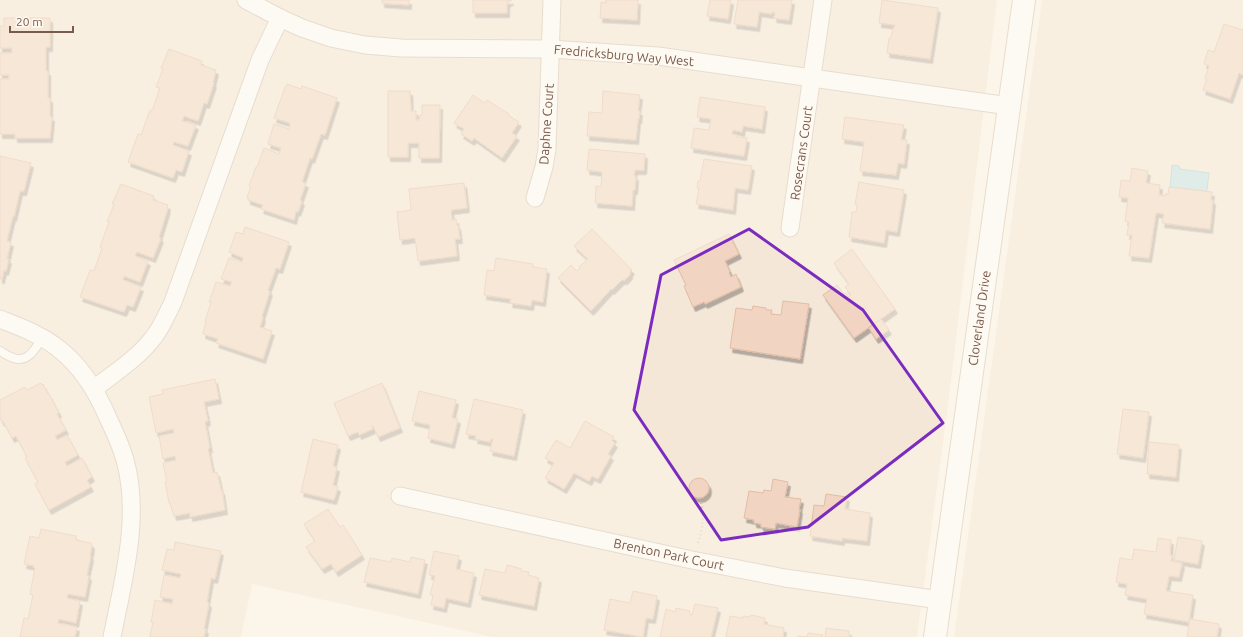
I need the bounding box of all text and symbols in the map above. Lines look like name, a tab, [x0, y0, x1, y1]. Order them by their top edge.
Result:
scale bar	[10, 8, 73, 34]
text: 20 m	[16, 15, 43, 28]
street label: Fredricksburg Way West	[553, 42, 695, 68]
street label: Daphne Court	[536, 83, 556, 165]
street label: Rosecrans Court	[787, 105, 815, 201]
street label: Cloverland Drive	[965, 269, 993, 367]
street label: Brenton Park Court	[612, 535, 726, 573]

